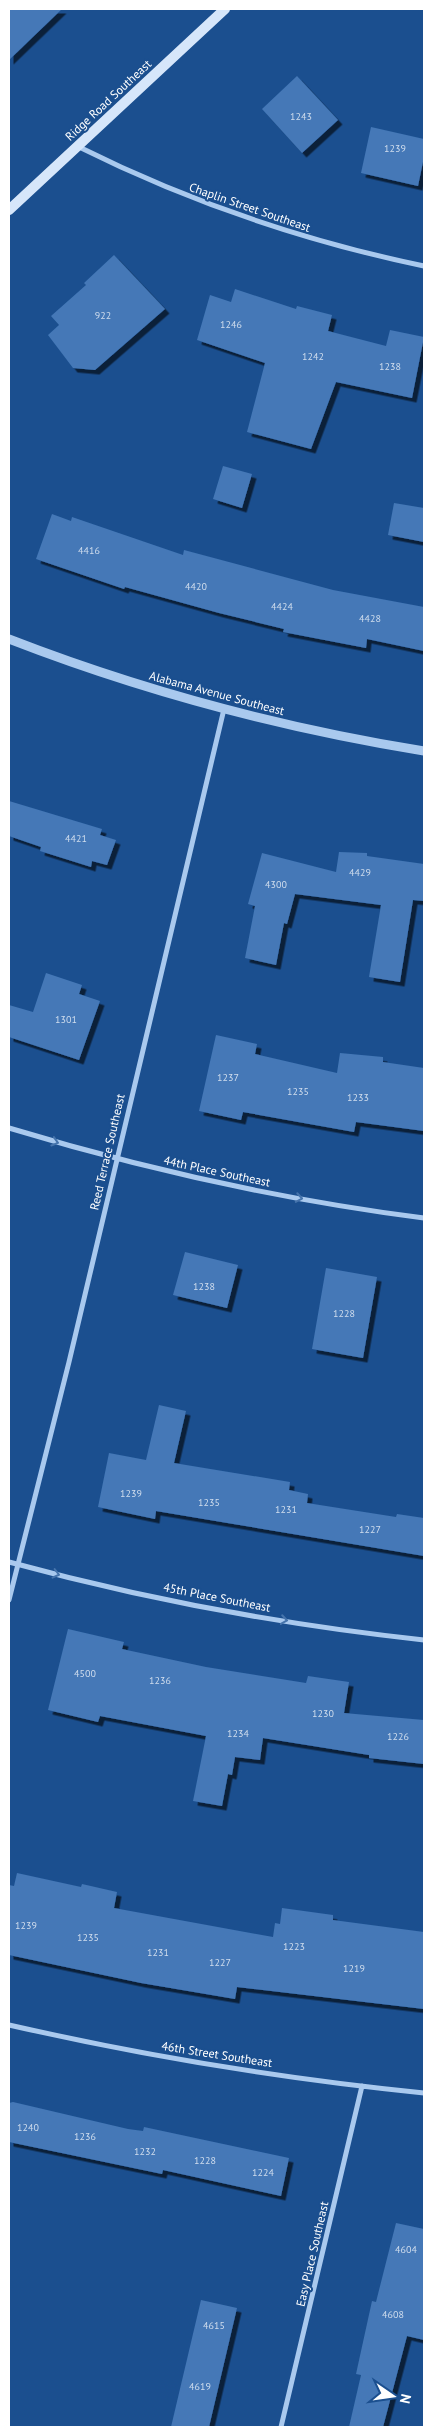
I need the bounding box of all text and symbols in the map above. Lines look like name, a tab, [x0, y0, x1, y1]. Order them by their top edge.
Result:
street label: Ridge Road Southeast	[62, 56, 154, 144]
house number: 1243	[290, 110, 312, 123]
house number: 1239	[384, 142, 406, 155]
street label: Chaplin Street Southeast	[187, 179, 313, 235]
house number: 922	[95, 309, 111, 322]
house number: 1246	[220, 318, 242, 331]
house number: 1242	[302, 350, 324, 363]
house number: 1238	[379, 360, 401, 373]
house number: 4416	[78, 544, 100, 557]
house number: 4420	[185, 580, 207, 593]
house number: 4424	[271, 600, 293, 613]
house number: 4428	[359, 612, 381, 625]
street label: Alabama Avenue Southeast	[148, 668, 286, 718]
house number: 4421	[65, 832, 87, 845]
house number: 4429	[349, 866, 371, 879]
house number: 4300	[265, 878, 287, 891]
house number: 1301	[55, 1013, 77, 1026]
house number: 1237	[217, 1071, 239, 1084]
house number: 1235	[287, 1085, 309, 1098]
house number: 1233	[347, 1091, 369, 1104]
street label: Reed Terrace Southeast	[86, 1092, 128, 1212]
one-way arrow	[51, 1136, 59, 1146]
street label: 44th Place Southeast	[162, 1152, 272, 1190]
one-way arrow	[295, 1192, 303, 1202]
house number: 1238	[193, 1280, 215, 1293]
house number: 1228	[333, 1307, 355, 1320]
house number: 1239	[120, 1487, 142, 1500]
house number: 1235	[198, 1496, 220, 1509]
house number: 1231	[275, 1503, 297, 1516]
house number: 1227	[359, 1523, 381, 1536]
one-way arrow	[52, 1568, 60, 1579]
street label: 45th Place Southeast	[162, 1579, 272, 1615]
one-way arrow	[279, 1614, 288, 1624]
house number: 4500	[74, 1667, 96, 1680]
house number: 1236	[149, 1674, 171, 1687]
house number: 1230	[312, 1707, 334, 1720]
house number: 1234	[227, 1727, 249, 1740]
house number: 1226	[387, 1730, 409, 1743]
house number: 1239	[15, 1919, 37, 1932]
house number: 1235	[77, 1931, 99, 1944]
house number: 1223	[283, 1940, 305, 1953]
house number: 1231	[147, 1946, 169, 1959]
house number: 1227	[209, 1956, 231, 1969]
house number: 1219	[343, 1962, 365, 1975]
street label: 46th Street Southeast	[161, 2038, 273, 2070]
house number: 1240	[17, 2121, 39, 2134]
house number: 1236	[74, 2130, 96, 2143]
house number: 1232	[134, 2145, 156, 2158]
house number: 1228	[194, 2154, 216, 2167]
house number: 1224	[252, 2166, 274, 2179]
street label: Easy Place Southeast	[293, 2200, 331, 2308]
house number: 4604	[395, 2243, 417, 2256]
house number: 4608	[382, 2308, 404, 2321]
house number: 4615	[203, 2319, 225, 2332]
north arrow	[368, 2371, 418, 2421]
house number: 4619	[189, 2380, 211, 2393]
text: N	[396, 2392, 415, 2405]

